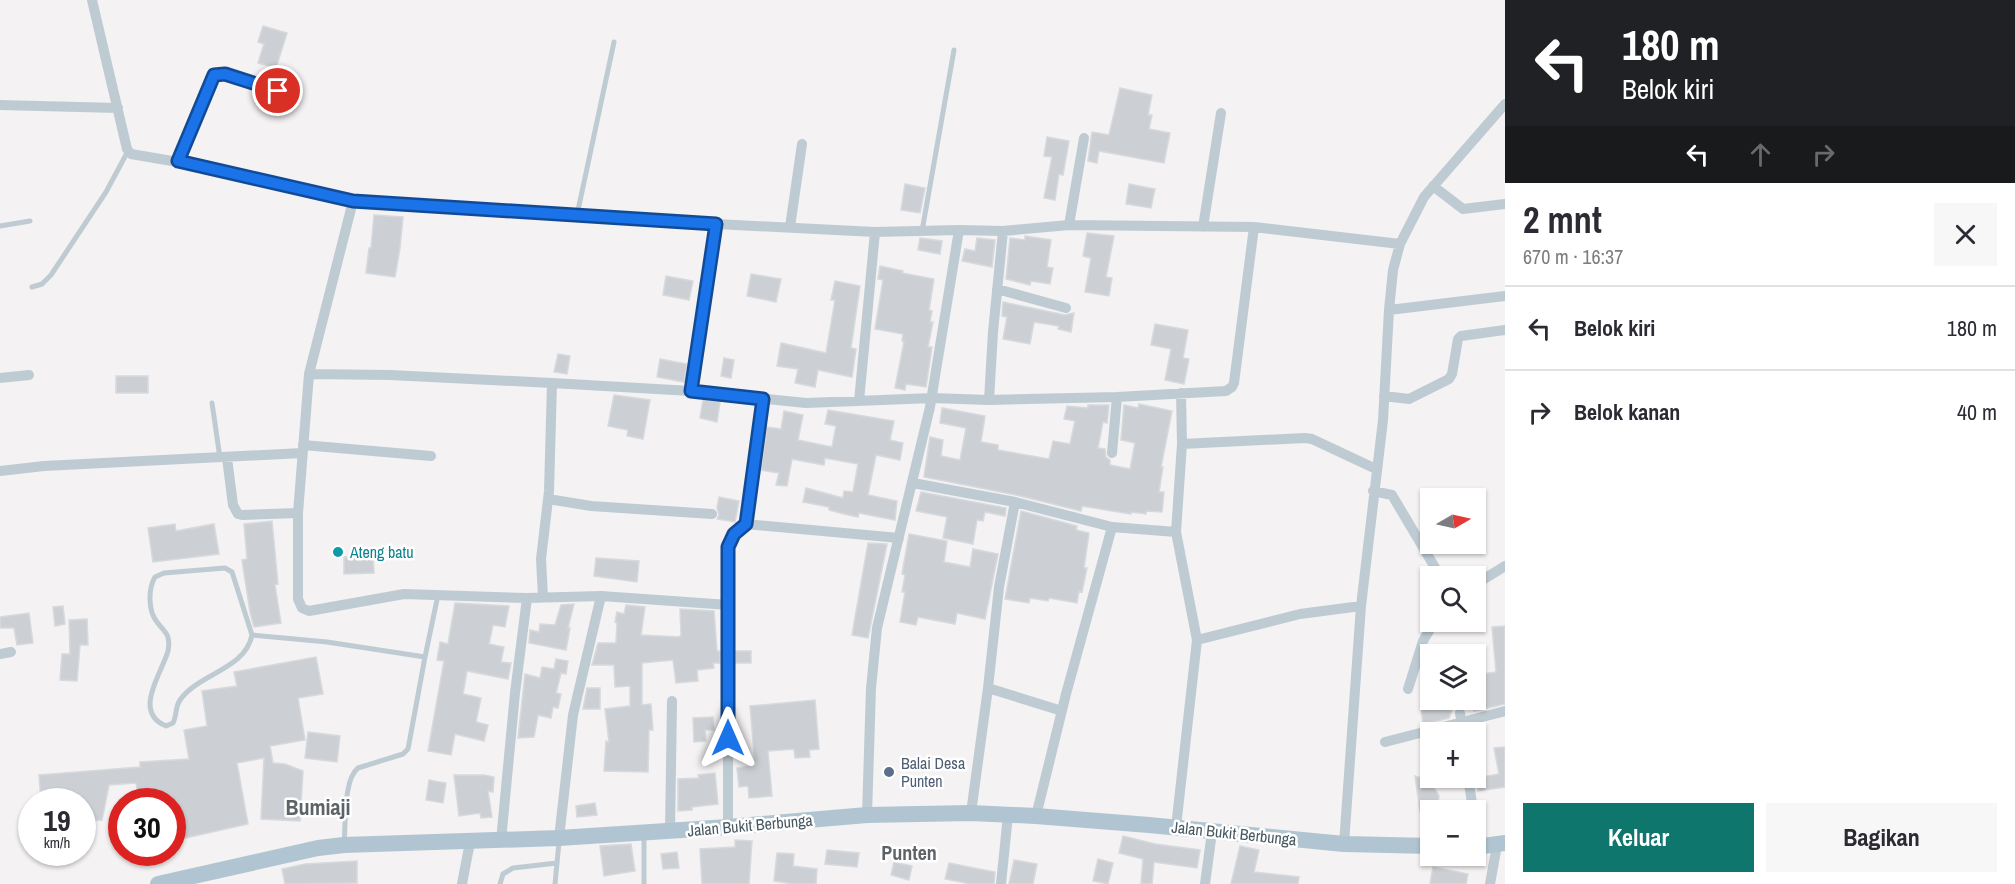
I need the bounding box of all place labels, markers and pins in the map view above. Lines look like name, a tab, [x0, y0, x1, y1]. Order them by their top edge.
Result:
pin	[252, 65, 303, 116]
place label: Ateng batu	[349, 541, 413, 563]
marker: Ateng batu	[331, 545, 345, 559]
place label: Balai Desa Punten	[901, 752, 966, 792]
marker: Balai Desa Punten	[882, 765, 896, 779]

